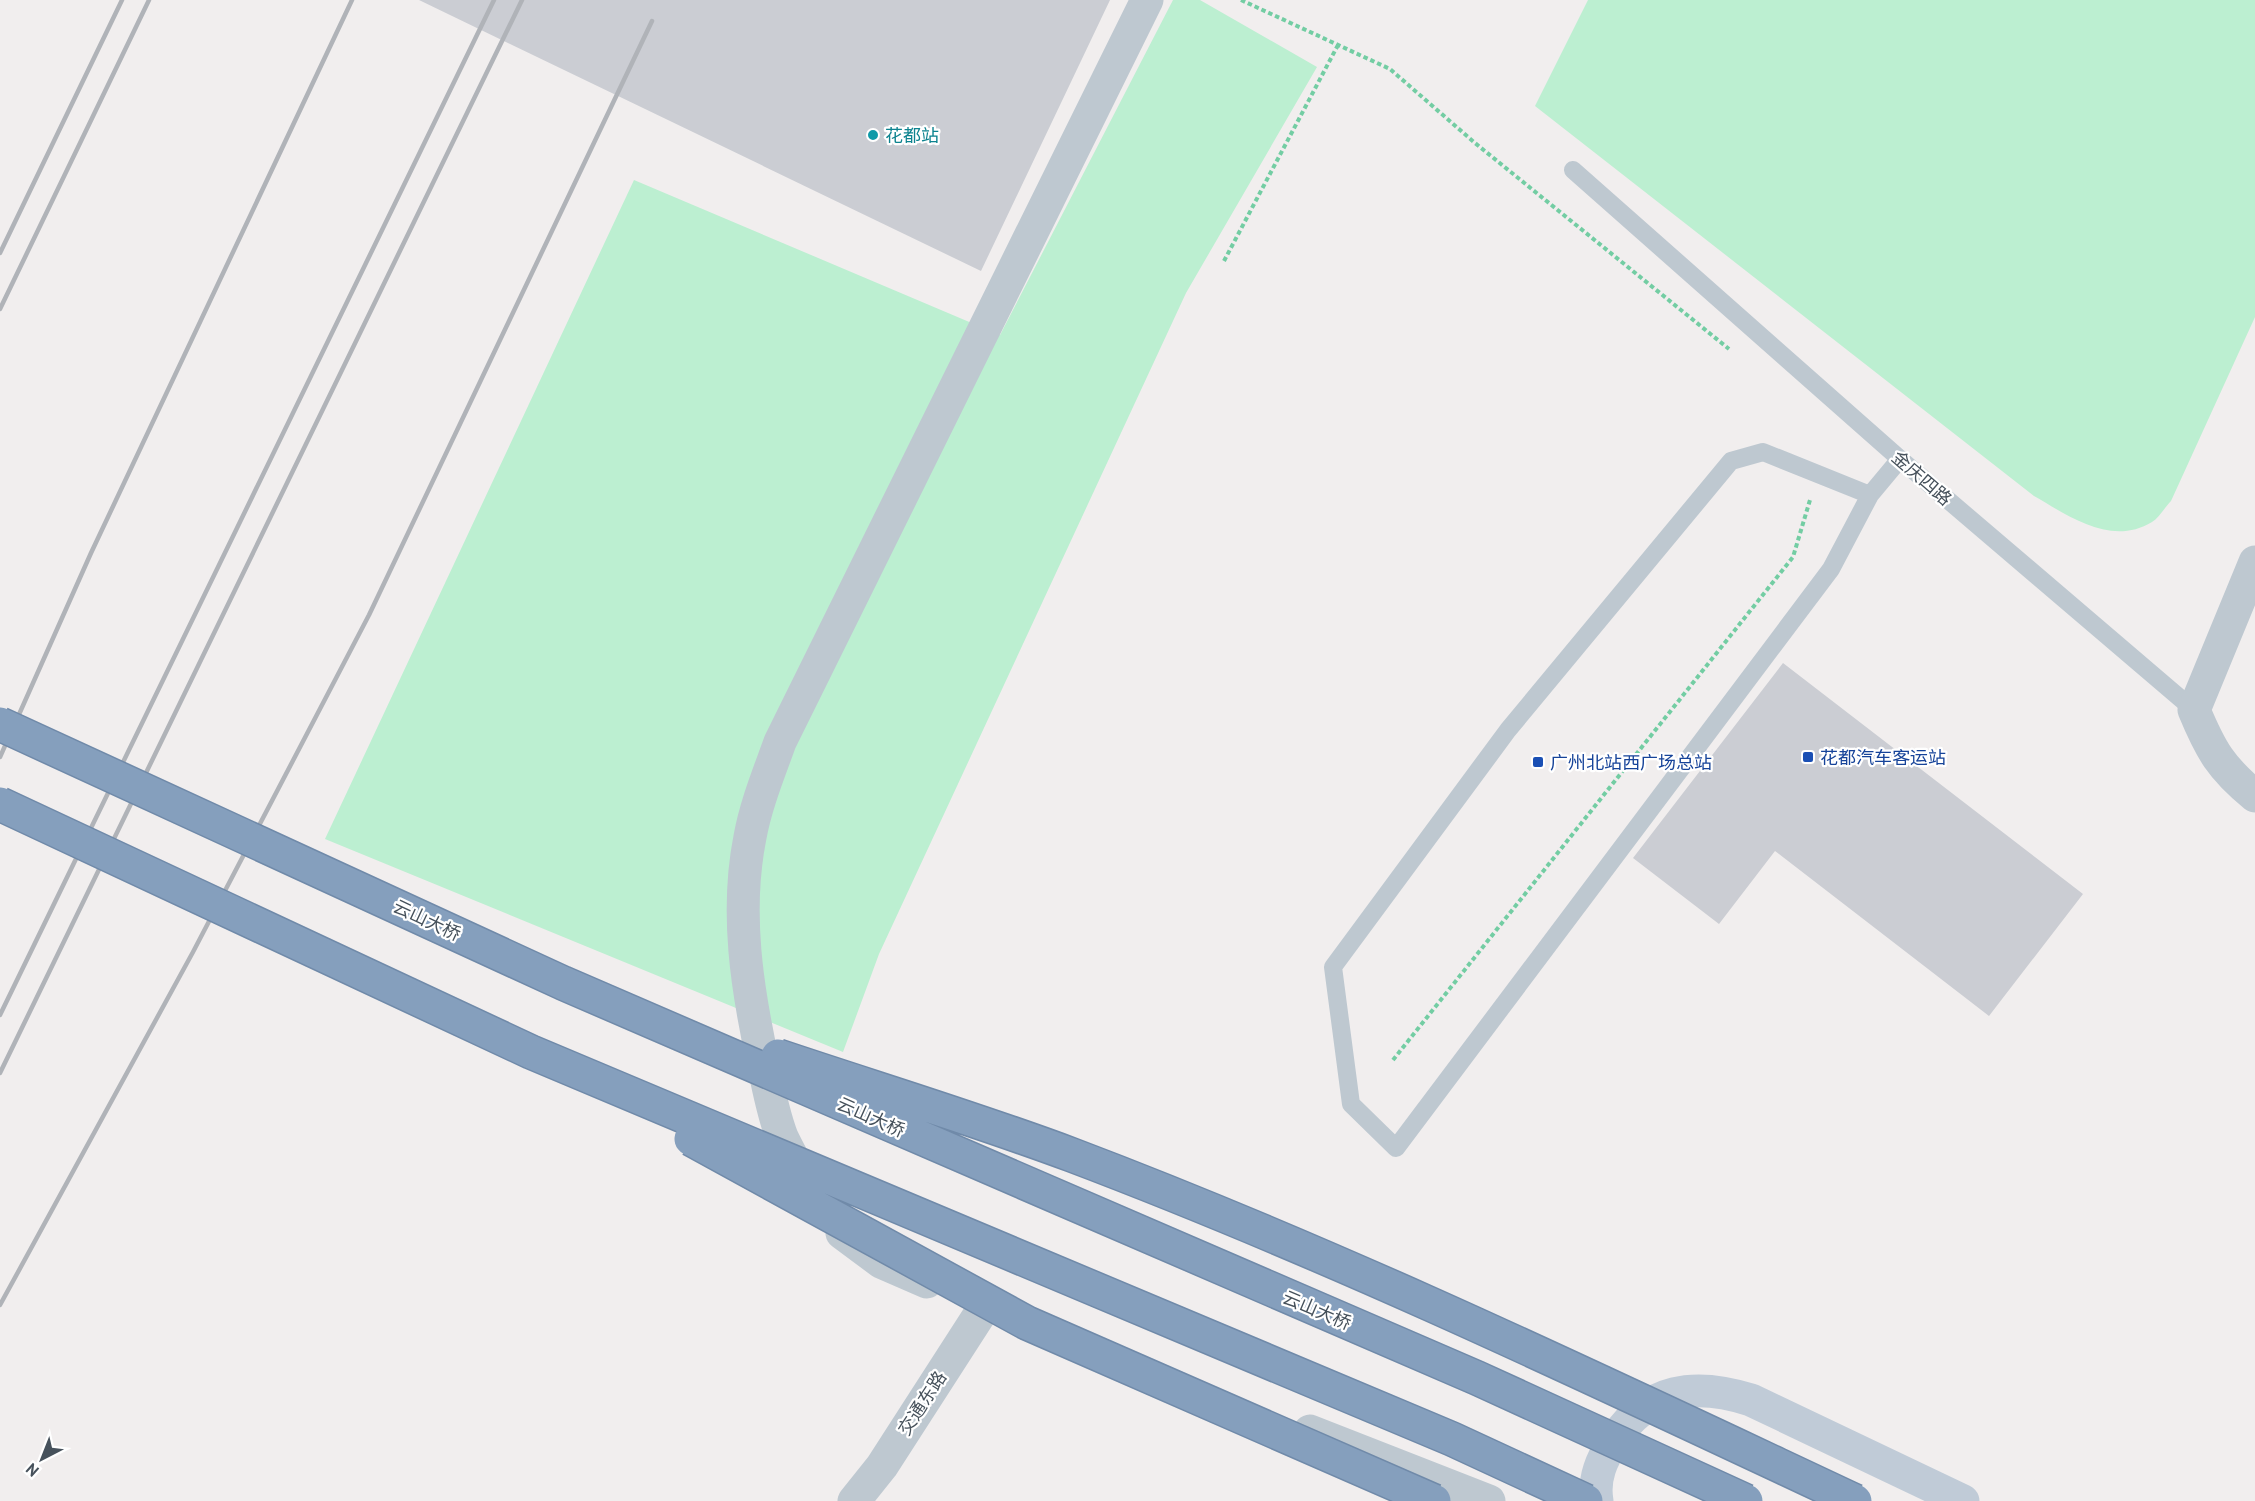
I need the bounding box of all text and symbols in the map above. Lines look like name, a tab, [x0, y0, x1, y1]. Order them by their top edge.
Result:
place label: 花都站	[885, 124, 939, 147]
marker: 花都站	[866, 128, 880, 142]
street label: 金庆四路	[1887, 446, 1957, 510]
place label: 花都汽车客运站	[1820, 746, 1946, 769]
marker: 花都汽车客运站	[1801, 750, 1815, 764]
place label: 广州北站西广场总站	[1550, 751, 1712, 774]
marker: 广州北站西广场总站	[1531, 755, 1545, 769]
street label: 云山大桥	[390, 894, 464, 946]
street label: 云山大桥	[833, 1092, 909, 1142]
street label: 云山大桥	[1279, 1285, 1355, 1335]
street label: 交通东路	[893, 1367, 951, 1439]
north arrow	[12, 1429, 72, 1489]
text: N	[21, 1459, 43, 1481]

